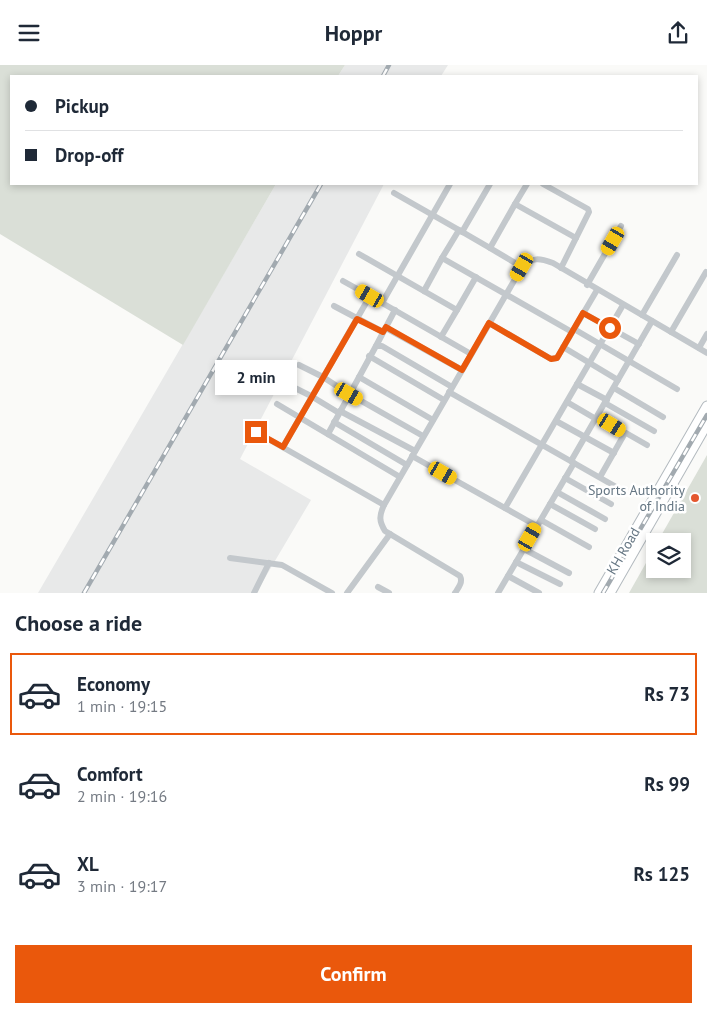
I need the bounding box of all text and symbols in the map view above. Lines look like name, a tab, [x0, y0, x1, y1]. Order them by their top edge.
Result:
icon: menu	[15, 19, 43, 47]
text: Hoppr	[325, 19, 382, 47]
icon: share	[664, 19, 692, 47]
text: Pickup	[55, 94, 109, 118]
text: Drop-off	[55, 143, 123, 167]
car	[599, 224, 626, 258]
car	[508, 250, 535, 284]
car	[353, 282, 386, 310]
route start	[599, 317, 621, 339]
callout: 2 min	[215, 359, 297, 395]
text: 2 min	[236, 367, 276, 387]
car	[332, 380, 365, 408]
car	[595, 411, 628, 439]
route end	[245, 421, 267, 443]
car	[426, 459, 459, 487]
place label: Sports Authority of India	[588, 481, 685, 515]
marker: Sports Authority of India	[689, 492, 701, 504]
car	[516, 520, 543, 554]
street label: KH Road	[602, 524, 644, 578]
map controls	[646, 533, 691, 578]
button: layers	[646, 533, 691, 578]
text: Choose a ride	[15, 609, 142, 637]
icon: car	[17, 672, 62, 717]
text: Economy	[77, 672, 150, 696]
text: Rs 73	[644, 682, 690, 706]
text: 1 min · 19:15	[77, 696, 167, 716]
icon: car	[17, 762, 62, 807]
text: Comfort	[77, 762, 143, 786]
text: Rs 99	[644, 772, 690, 796]
text: 2 min · 19:16	[77, 786, 167, 806]
icon: car	[17, 852, 62, 897]
text: XL	[77, 852, 99, 876]
text: Rs 125	[633, 862, 690, 886]
text: 3 min · 19:17	[77, 876, 167, 896]
button: Confirm	[15, 945, 692, 1003]

